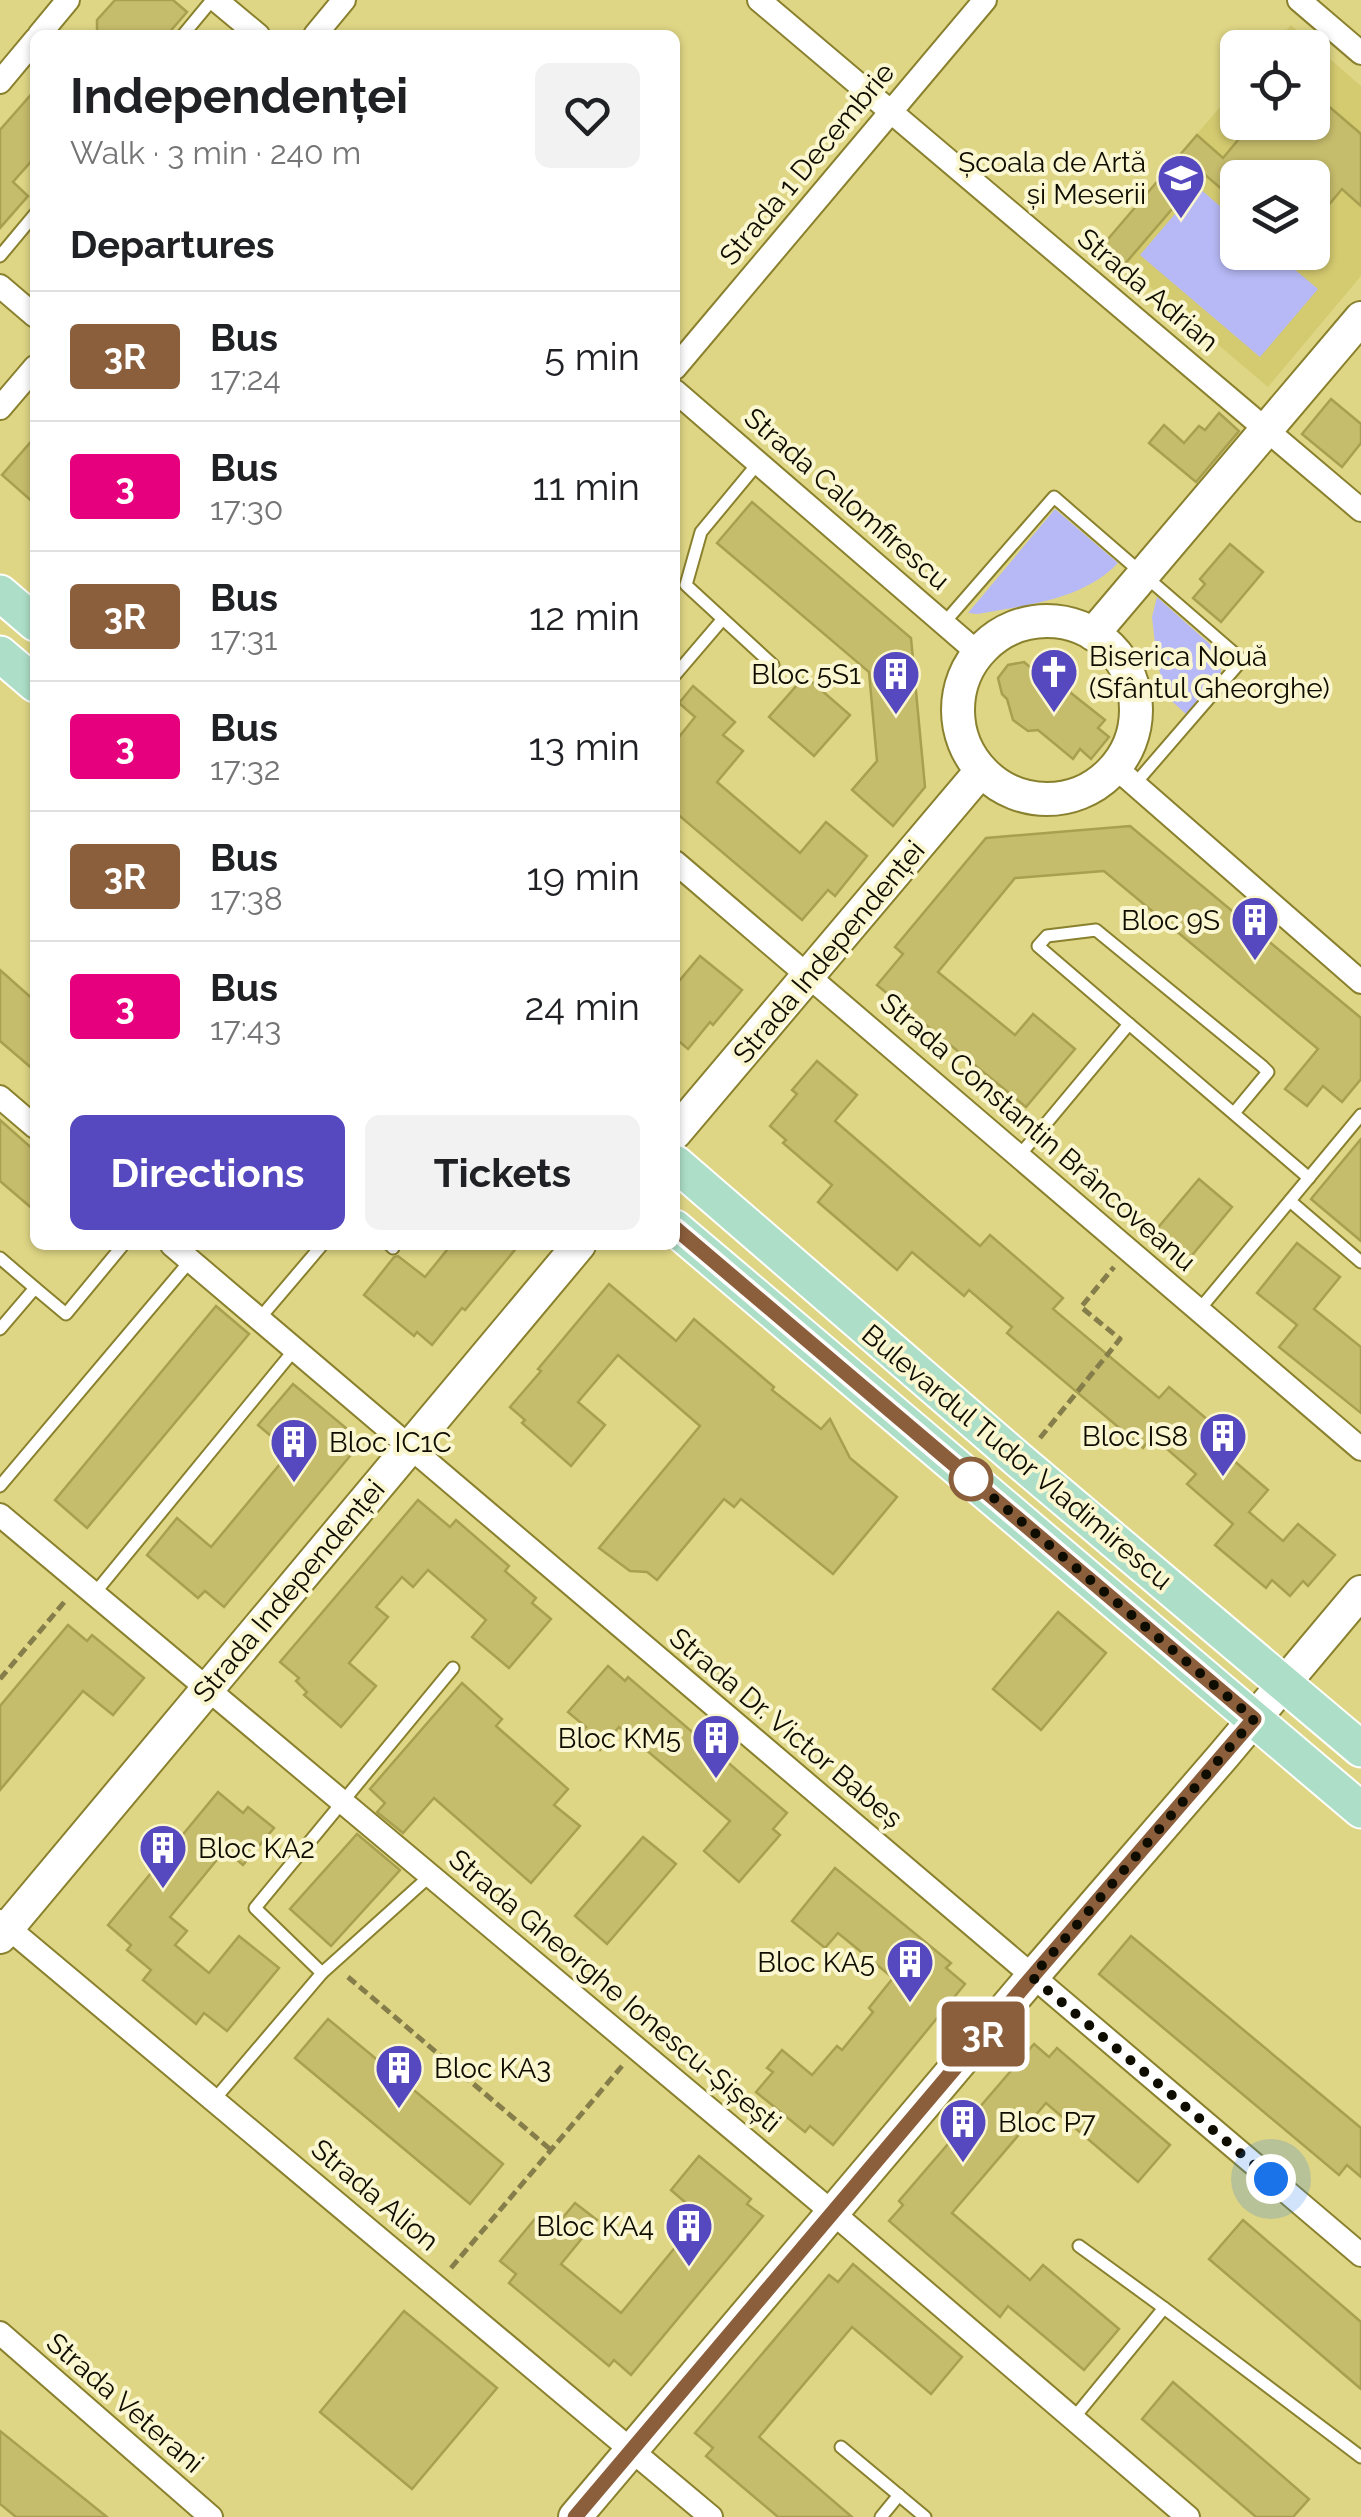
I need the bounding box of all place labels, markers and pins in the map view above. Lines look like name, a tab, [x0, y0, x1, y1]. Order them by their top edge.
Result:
place label: Școala de Artă și Meserii	[958, 146, 1146, 211]
school or university icon: Școala de Artă și Meserii	[1155, 152, 1207, 220]
place label: Biserica Nouă (Sfântul Gheorghe)	[1089, 640, 1330, 705]
church icon: Biserica Nouă (Sfântul Gheorghe)	[1028, 646, 1080, 714]
building icon: Bloc 5S1	[870, 648, 922, 716]
place label: Bloc 5S1	[751, 658, 861, 691]
building icon: Bloc 9S	[1229, 894, 1281, 962]
place label: Bloc 9S	[1121, 904, 1220, 937]
building icon: Bloc IS8	[1197, 1410, 1249, 1478]
building icon: Bloc IC1C	[268, 1416, 320, 1484]
place label: Bloc IS8	[1082, 1420, 1188, 1453]
place label: Bloc IC1C	[329, 1426, 452, 1459]
unlabelled marker	[950, 1458, 992, 1500]
building icon: Bloc KM5	[690, 1712, 742, 1780]
place label: Bloc KM5	[558, 1722, 681, 1755]
building icon: Bloc KA2	[137, 1822, 189, 1890]
place label: Bloc KA2	[198, 1832, 315, 1865]
building icon: Bloc KA5	[884, 1936, 936, 2004]
place label: Bloc KA5	[757, 1946, 875, 1979]
building icon: Bloc KA3	[373, 2042, 425, 2110]
place label: Bloc KA3	[434, 2052, 551, 2085]
building icon: Bloc P7	[937, 2096, 989, 2164]
place label: Bloc P7	[998, 2106, 1096, 2139]
building icon: Bloc KA4	[663, 2200, 715, 2268]
place label: Bloc KA4	[536, 2210, 654, 2243]

